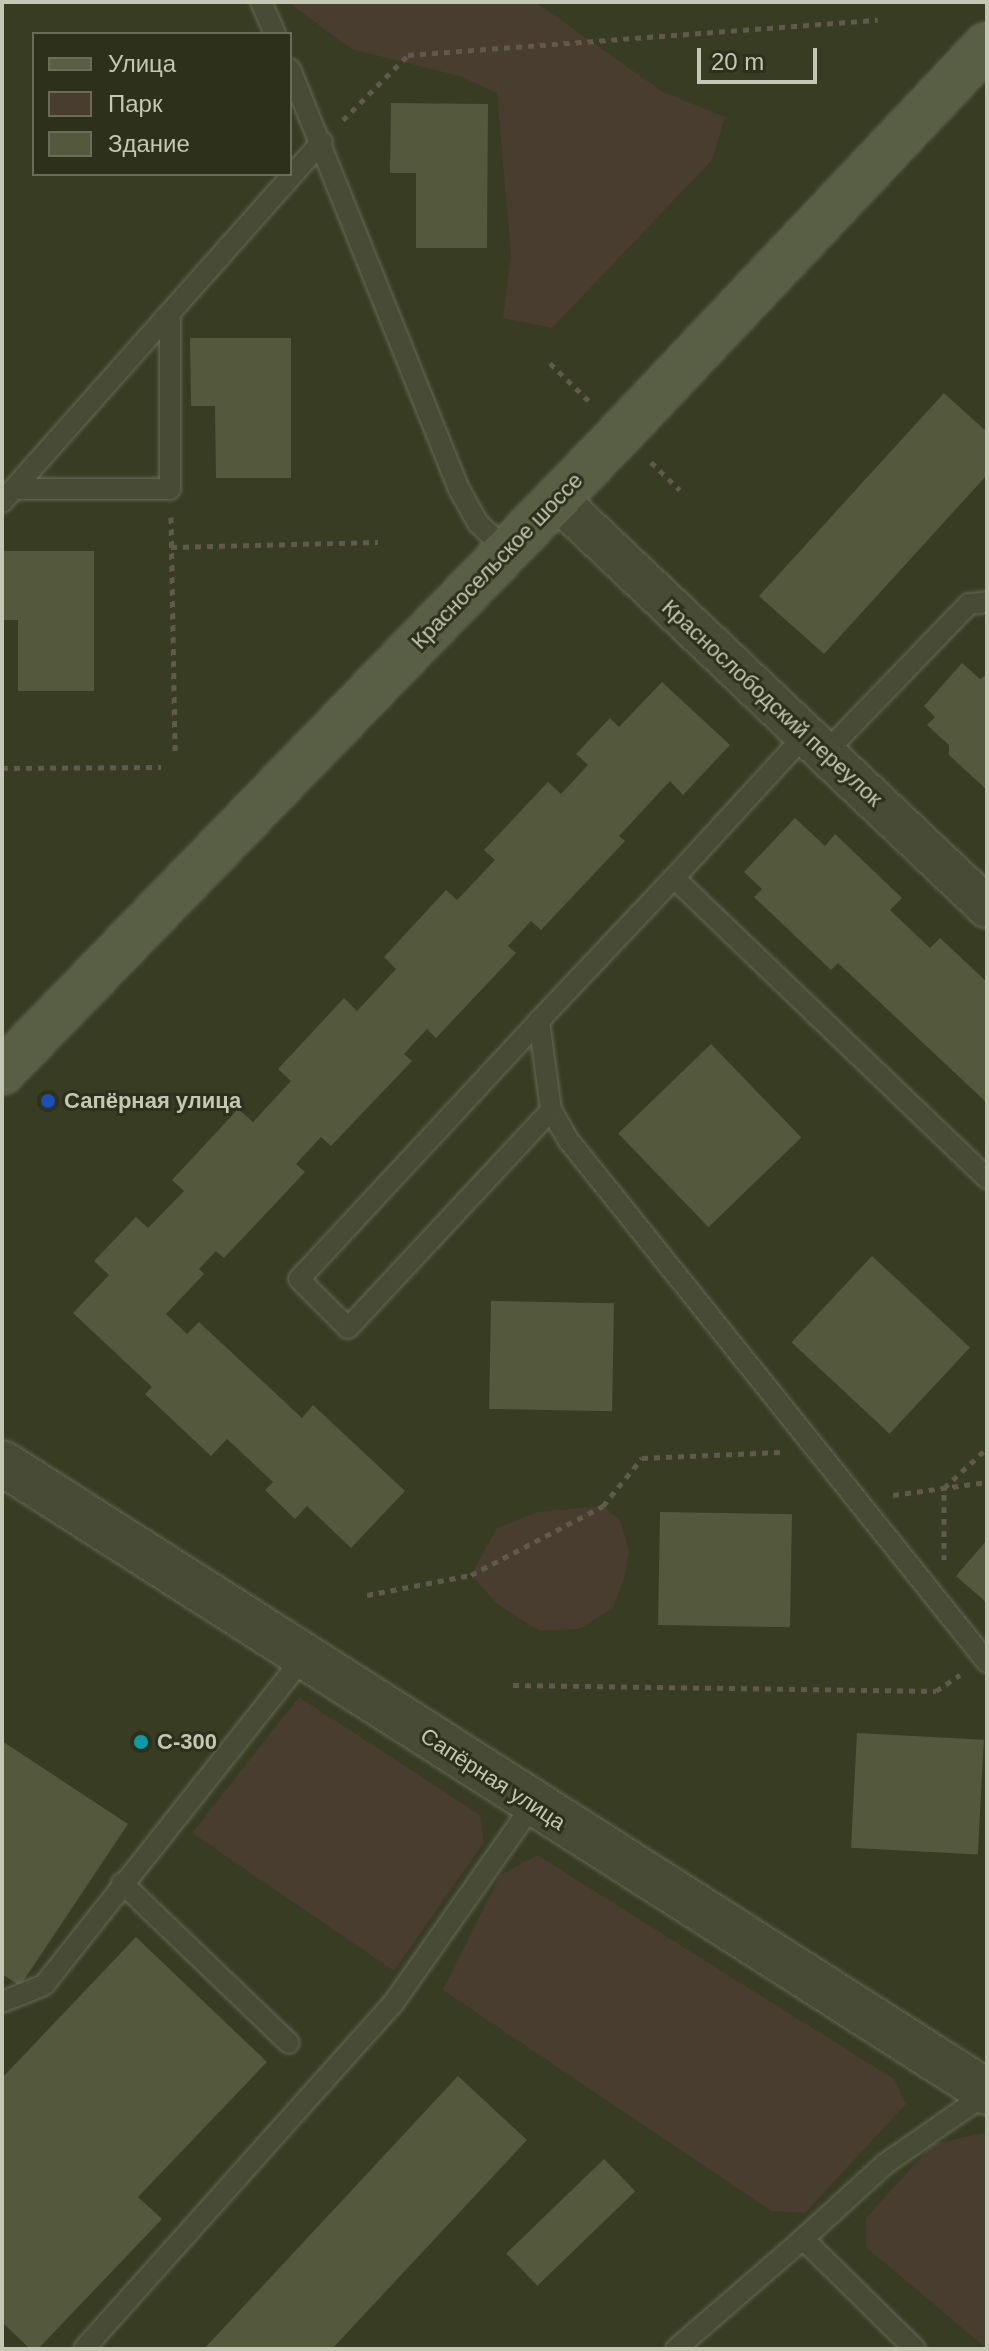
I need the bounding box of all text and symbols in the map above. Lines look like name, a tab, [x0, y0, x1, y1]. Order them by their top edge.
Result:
legend	[32, 32, 292, 176]
scale bar	[701, 32, 821, 82]
text: 20 m	[711, 48, 764, 75]
text: Улица	[108, 50, 176, 77]
text: Парк	[108, 90, 162, 117]
text: Здание	[108, 130, 190, 157]
street label: Красносельское шоссе	[406, 467, 588, 655]
street label: Краснослободский переулок	[656, 594, 888, 812]
place label: Сапёрная улица	[64, 1088, 241, 1114]
marker: Сапёрная улица	[39, 1092, 57, 1110]
street label: Сапёрная улица	[416, 1722, 570, 1836]
place label: С-300	[157, 1729, 217, 1755]
marker: С-300	[132, 1733, 150, 1751]

